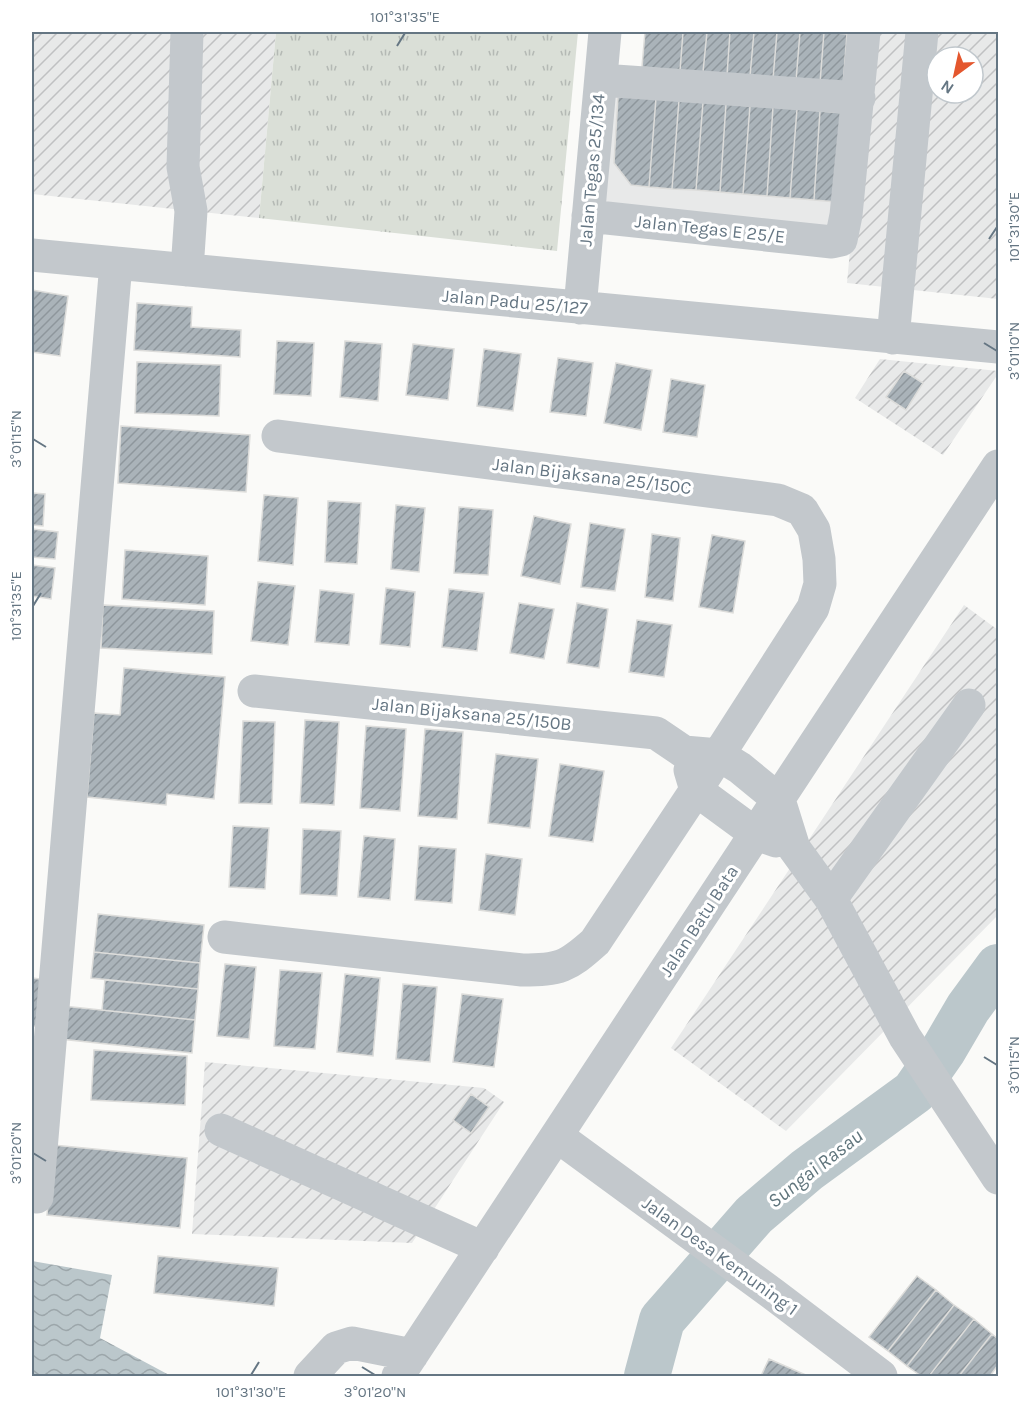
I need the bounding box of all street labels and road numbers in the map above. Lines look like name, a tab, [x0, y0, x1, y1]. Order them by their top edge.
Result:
street label: Jalan Tegas 25/134	[574, 93, 610, 247]
street label: Jalan Tegas E 25/E	[634, 210, 786, 248]
street label: Jalan Padu 25/127	[441, 285, 589, 319]
street label: Jalan Bijaksana 25/150C	[491, 453, 693, 499]
street label: Jalan Bijaksana 25/150B	[371, 693, 573, 735]
street label: Jalan Batu Bata	[655, 861, 743, 981]
street label: Jalan Desa Kemuning 1	[638, 1192, 802, 1320]

